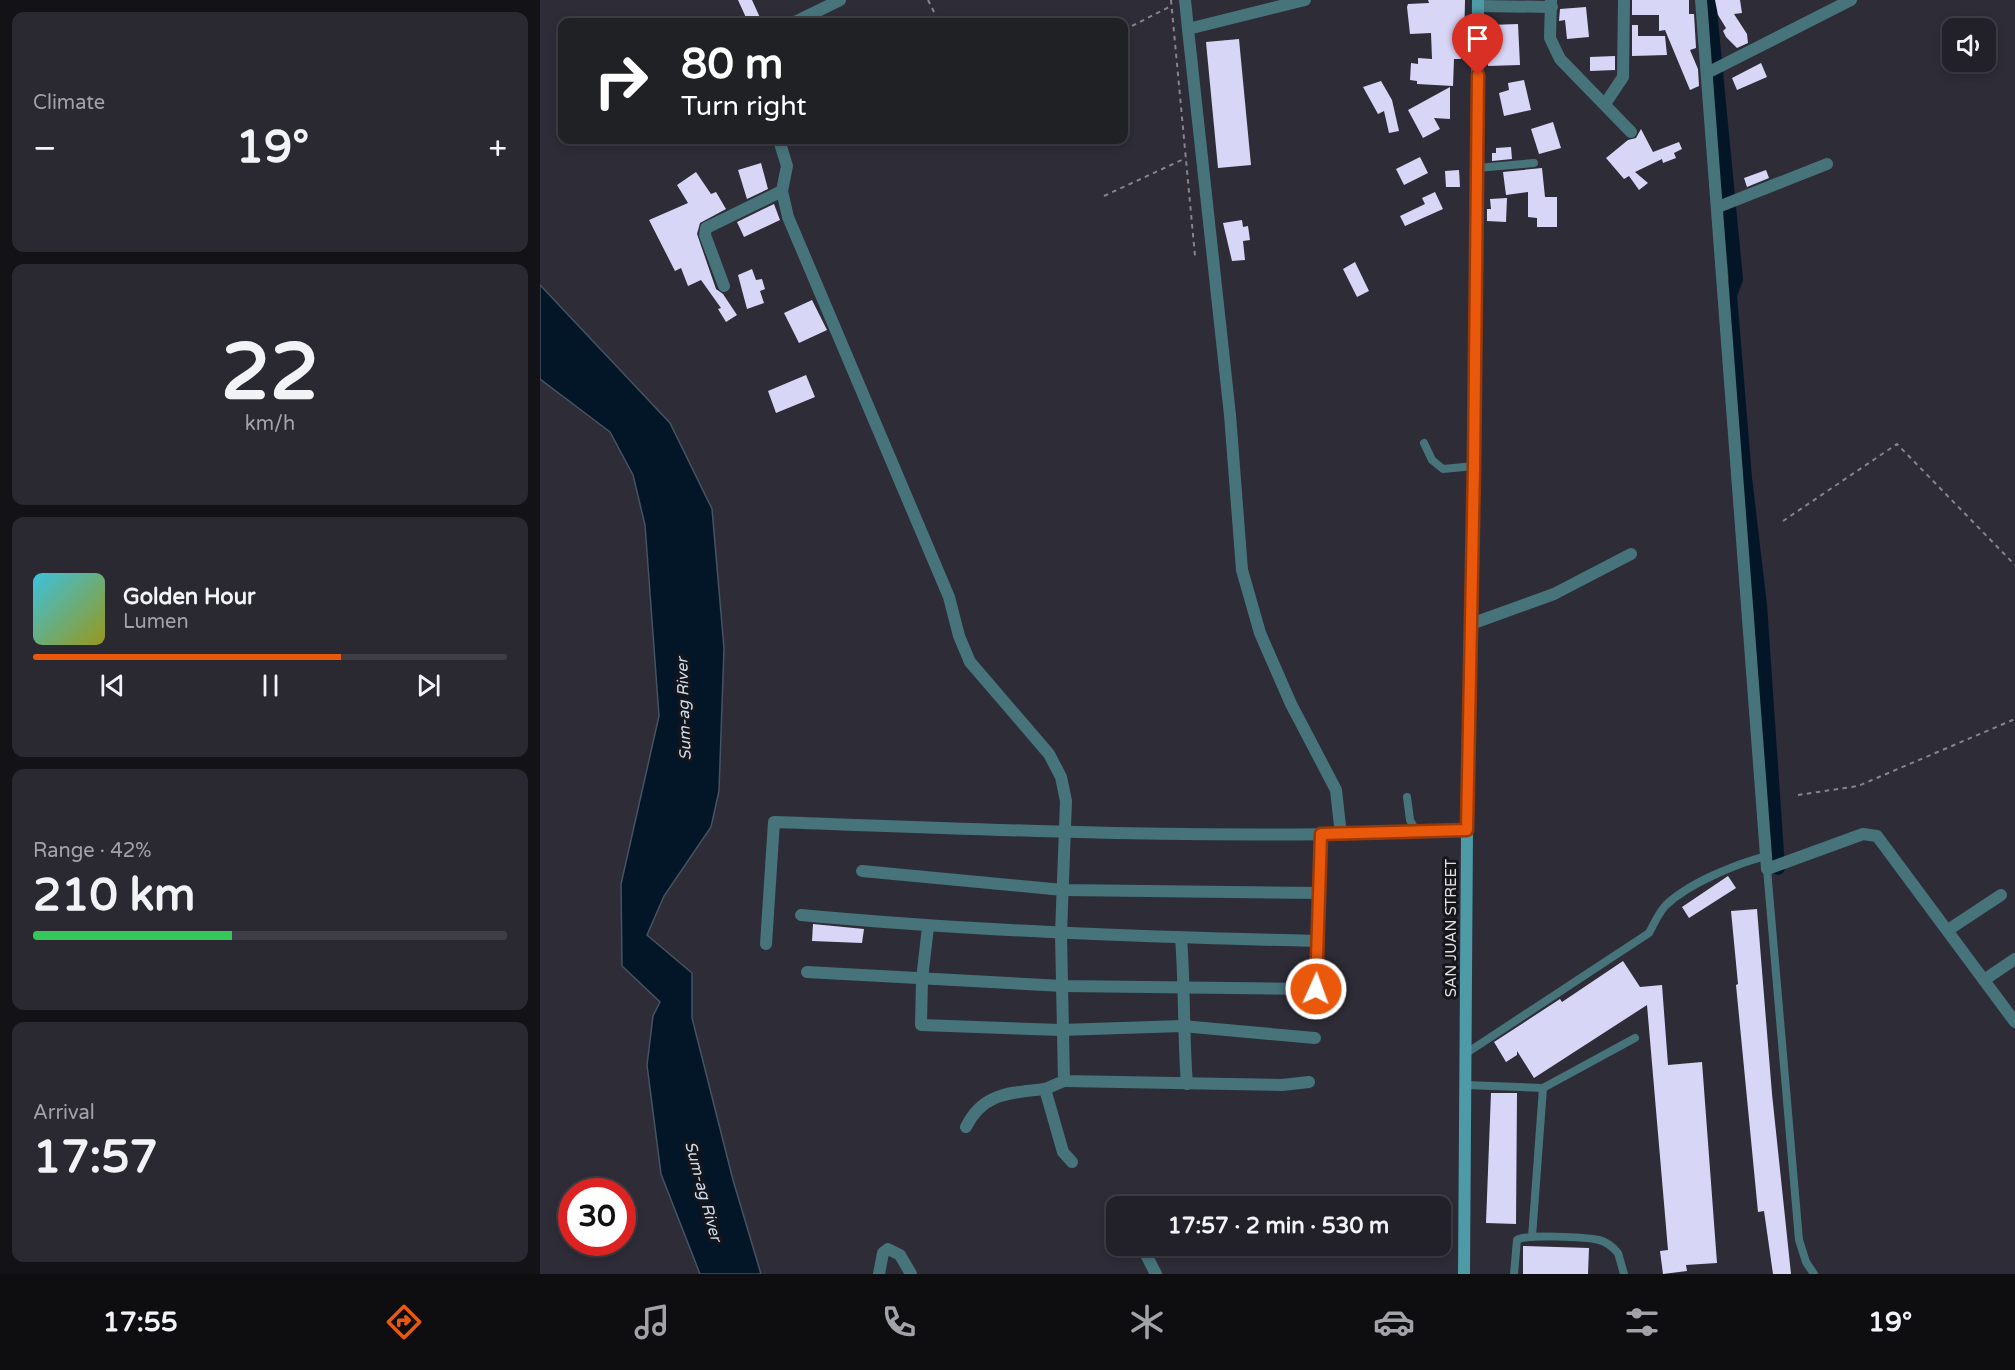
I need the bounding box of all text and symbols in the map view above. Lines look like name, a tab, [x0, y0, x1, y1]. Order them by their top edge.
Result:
pin	[1452, 13, 1503, 75]
map controls	[1942, 18, 1996, 72]
button: sound	[1942, 18, 1996, 72]
icon: arrive	[1461, 22, 1494, 55]
text: 80 m	[681, 39, 783, 90]
icon: right	[582, 42, 660, 120]
text: Turn right	[681, 90, 807, 123]
text: Climate	[33, 91, 105, 115]
text: 19°	[236, 121, 309, 175]
text: −	[33, 129, 57, 168]
text: +	[488, 129, 507, 168]
text: 22	[221, 326, 319, 420]
text: km/h	[245, 412, 295, 436]
text: Golden Hour	[123, 584, 255, 610]
text: Lumen	[123, 610, 189, 634]
water label: Sum-ag River	[672, 655, 696, 761]
icon: previous	[96, 669, 129, 702]
icon: pause	[254, 669, 287, 702]
icon: next	[412, 669, 445, 702]
text: Range · 42%	[33, 839, 152, 863]
street label: SAN JUAN STREET	[1442, 859, 1460, 997]
text: 210 km	[33, 869, 195, 923]
position arrow	[1284, 957, 1348, 1021]
text: Arrival	[33, 1101, 95, 1125]
text: 17:57	[33, 1131, 158, 1185]
water label: Sum-ag River	[680, 1139, 726, 1245]
speed limit sign: 30	[558, 1178, 636, 1256]
text: 17:57 · 2 min · 530 m	[1168, 1213, 1389, 1239]
icon: directions	[383, 1301, 425, 1343]
icon: music	[631, 1301, 673, 1343]
icon: phone	[878, 1301, 920, 1343]
icon: climate	[1126, 1301, 1168, 1343]
icon: car	[1373, 1301, 1415, 1343]
icon: filters	[1621, 1301, 1663, 1343]
text: 17:55	[103, 1306, 178, 1339]
text: 19°	[1868, 1306, 1912, 1339]

